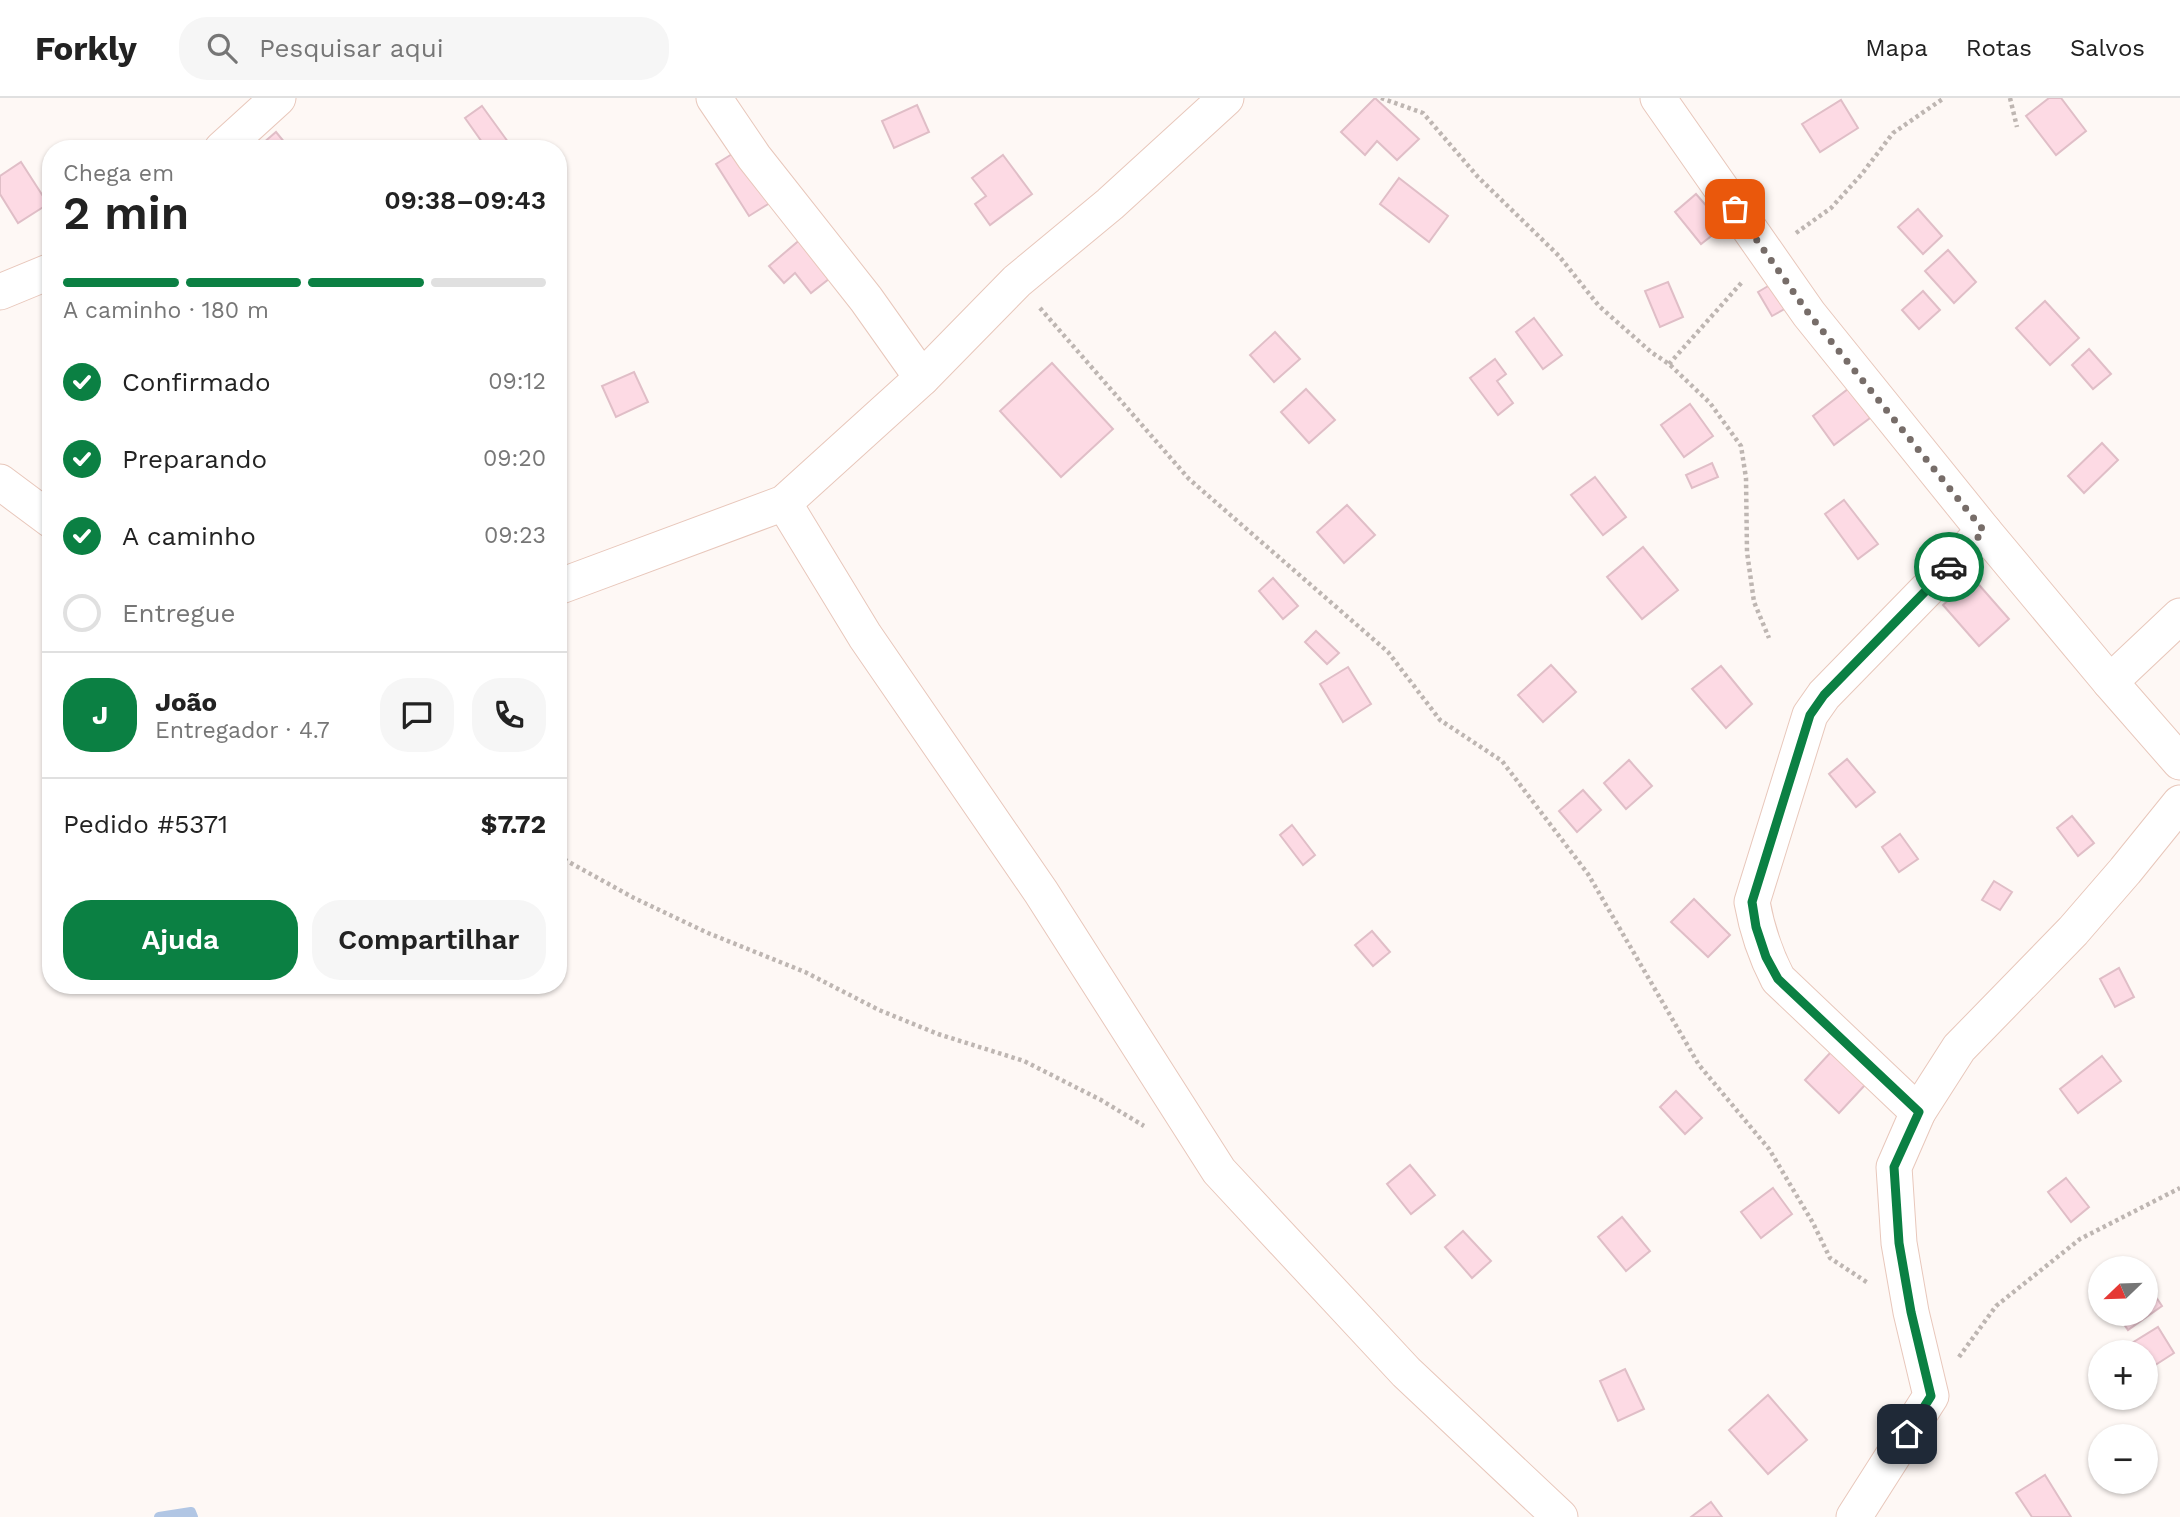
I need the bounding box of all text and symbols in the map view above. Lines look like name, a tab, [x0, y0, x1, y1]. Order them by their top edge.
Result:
search box	[179, 17, 669, 80]
text: Forkly	[35, 29, 137, 68]
icon: search	[203, 29, 241, 67]
text: Pesquisar aqui	[259, 33, 444, 63]
text: Mapa	[1865, 34, 1928, 62]
text: Rotas	[1966, 34, 2032, 62]
text: Salvos	[2070, 34, 2145, 62]
text: Chega em	[63, 160, 174, 187]
pin	[1705, 179, 1765, 239]
text: 09:38–09:43	[384, 185, 546, 215]
text: 2 min	[63, 186, 189, 240]
icon: bag	[1716, 190, 1754, 228]
text: A caminho · 180 m	[63, 297, 269, 324]
icon: check	[63, 363, 101, 401]
text: Confirmado	[122, 367, 271, 397]
text: 09:12	[488, 368, 546, 395]
icon: check	[63, 440, 101, 478]
text: Preparando	[122, 444, 267, 474]
text: 09:20	[483, 445, 546, 472]
icon: check	[63, 517, 101, 555]
text: A caminho	[122, 521, 256, 551]
text: 09:23	[484, 522, 546, 549]
courier	[1914, 532, 1984, 602]
icon: car	[1930, 548, 1968, 586]
text: Entregue	[122, 598, 235, 628]
button: chat	[380, 678, 454, 752]
button: phone	[472, 678, 546, 752]
text: João	[155, 687, 217, 717]
text: J	[92, 700, 108, 730]
text: Entregador · 4.7	[155, 717, 330, 744]
text: Pedido #5371	[63, 809, 228, 839]
text: $7.72	[481, 809, 546, 839]
button: Ajuda	[63, 900, 298, 980]
button: Compartilhar	[312, 900, 546, 980]
north arrow	[2088, 1256, 2158, 1326]
map controls	[2088, 1256, 2158, 1494]
button: +	[2088, 1340, 2158, 1410]
pin	[1877, 1404, 1937, 1464]
icon: home	[1888, 1415, 1926, 1453]
button: −	[2088, 1424, 2158, 1494]

